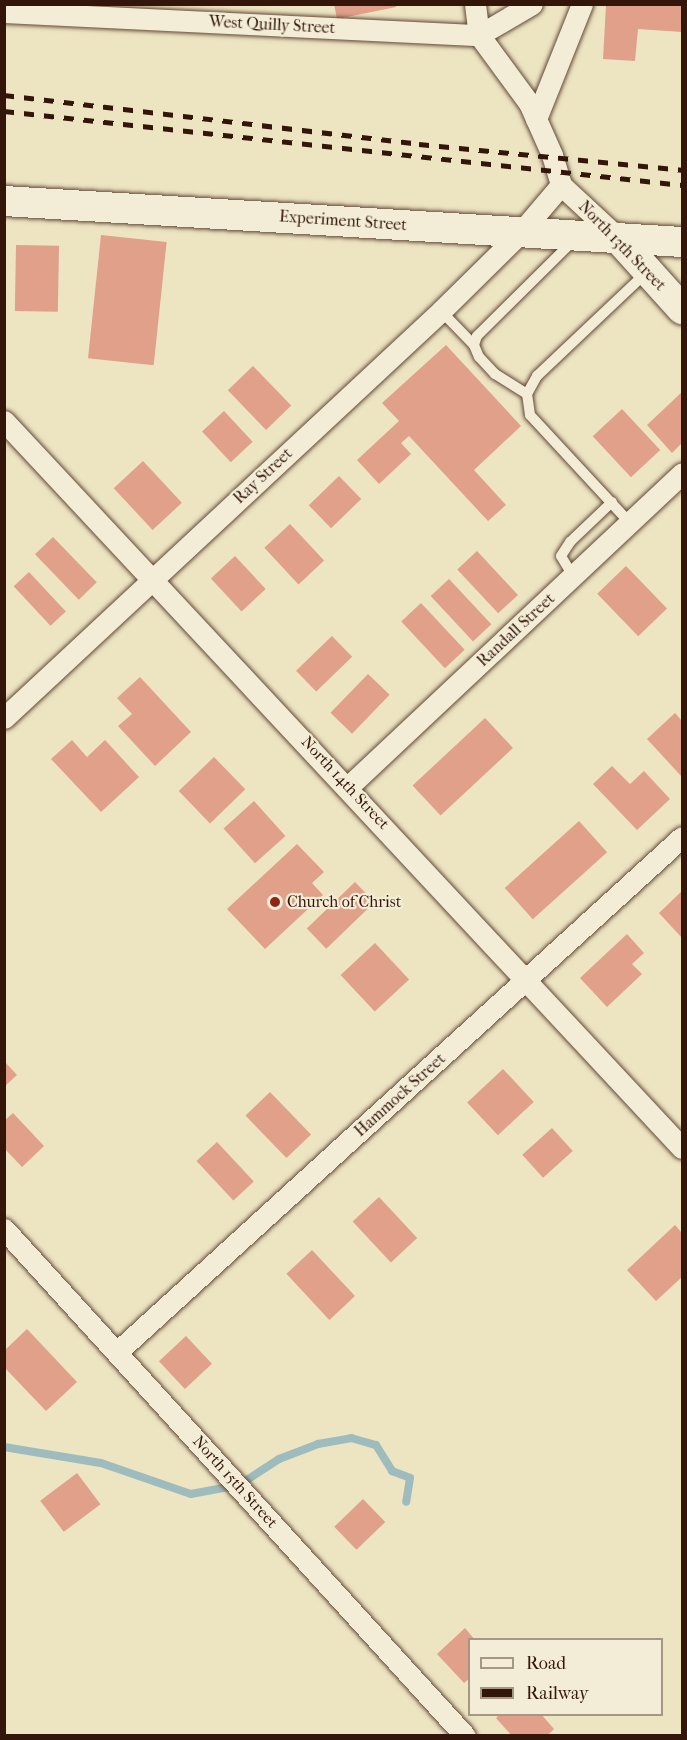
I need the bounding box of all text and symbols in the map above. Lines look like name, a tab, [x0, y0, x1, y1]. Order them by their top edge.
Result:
street label: West Quilly Street	[208, 12, 336, 38]
street label: North 13th Street	[574, 197, 670, 295]
street label: Experiment Street	[279, 207, 407, 235]
street label: Ray Street	[230, 444, 296, 508]
street label: Randall Street	[473, 589, 559, 671]
street label: North 14th Street	[297, 732, 393, 834]
place label: Church of Christ	[287, 892, 401, 912]
marker: Church of Christ	[268, 895, 282, 909]
street label: Hammock Street	[351, 1049, 449, 1141]
street label: North 15th Street	[188, 1432, 282, 1532]
legend	[468, 1638, 663, 1716]
text: Road	[526, 1653, 566, 1674]
text: Railway	[526, 1683, 589, 1704]

